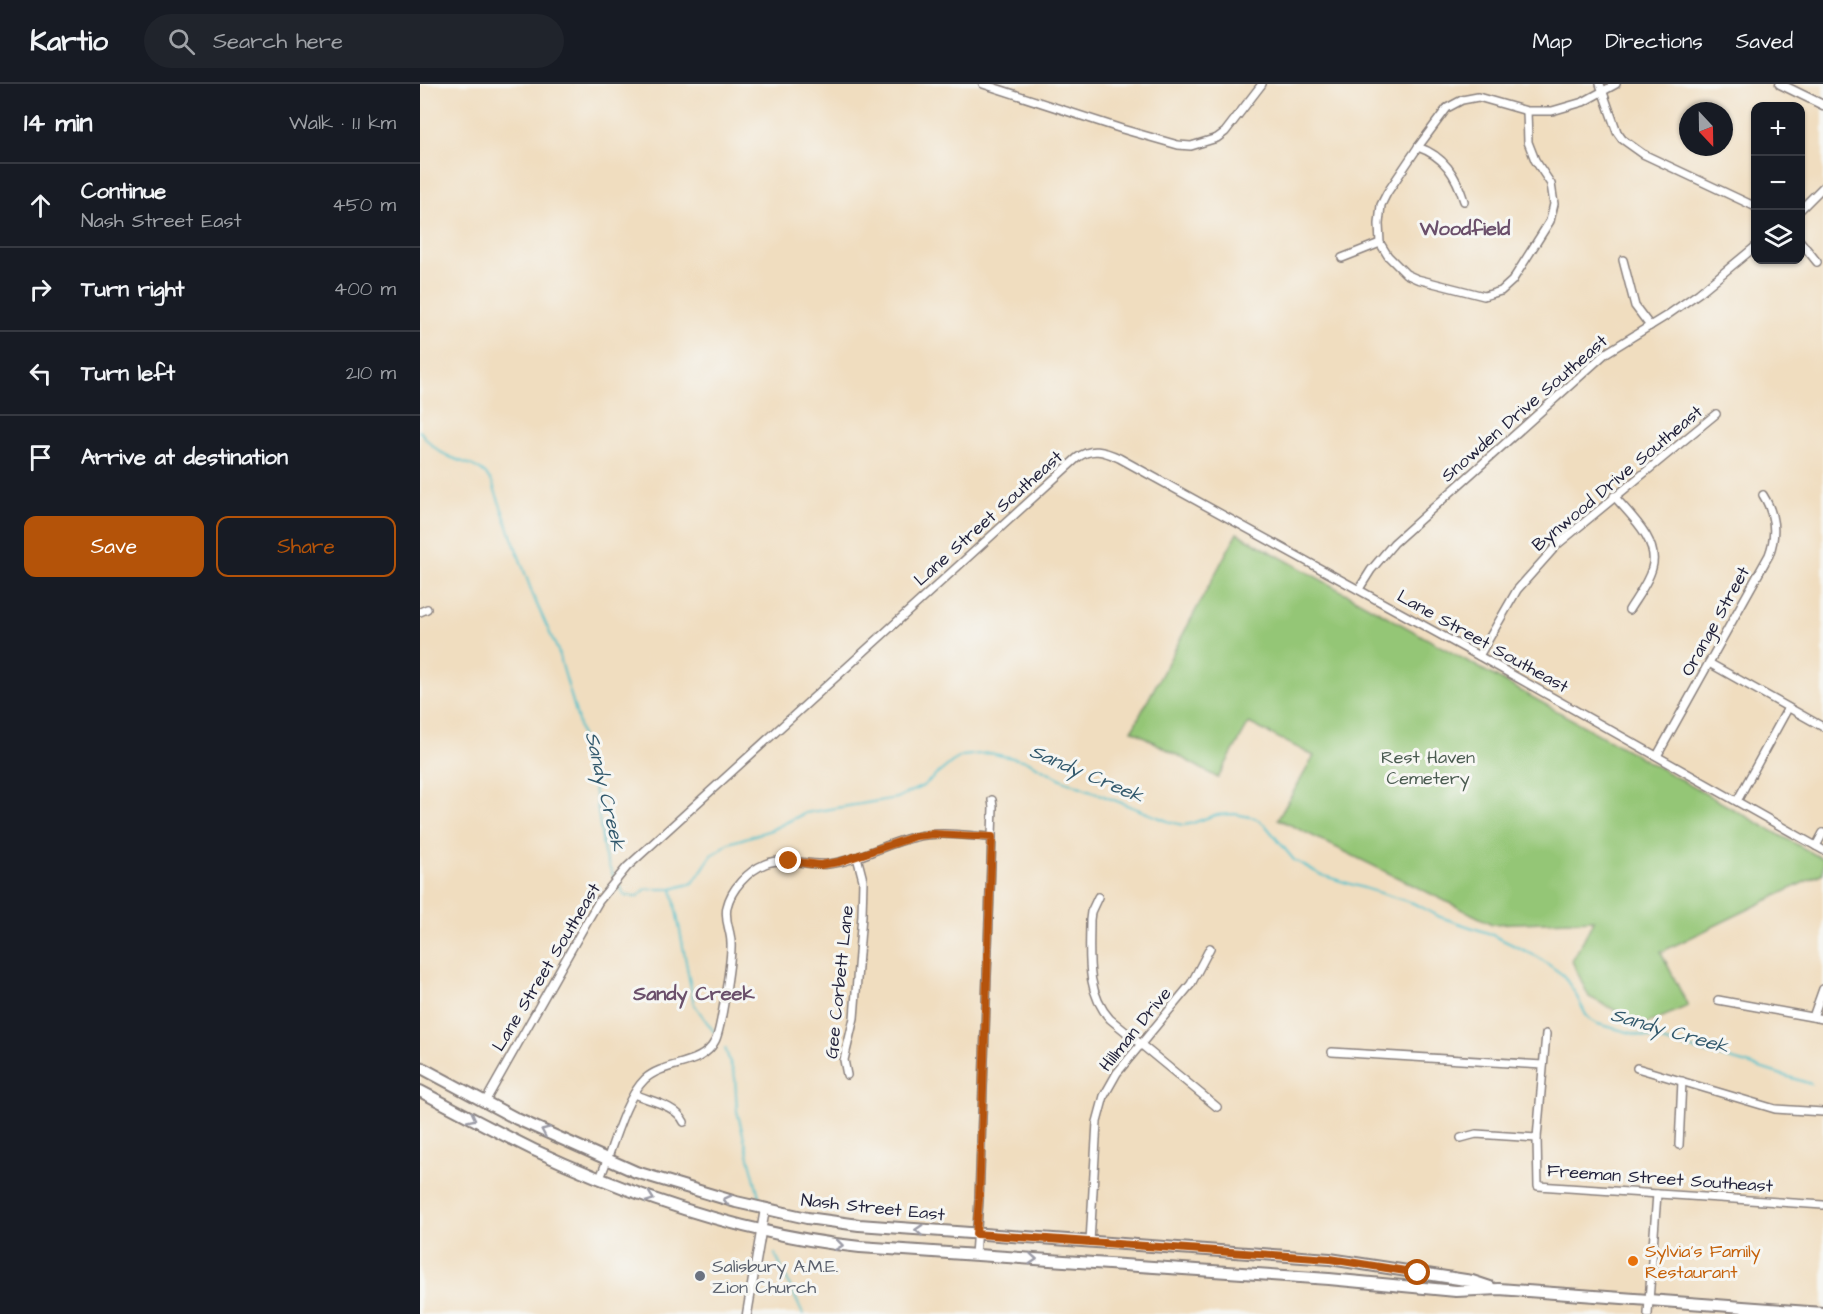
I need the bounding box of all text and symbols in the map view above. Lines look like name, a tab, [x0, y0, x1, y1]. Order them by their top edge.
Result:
search box	[144, 14, 564, 68]
text: Kartio	[30, 22, 108, 61]
icon: search	[165, 25, 198, 58]
text: Search here	[213, 26, 343, 57]
text: Map	[1532, 27, 1572, 56]
text: Directions	[1605, 27, 1703, 56]
text: Saved	[1736, 27, 1793, 56]
north arrow	[1679, 102, 1733, 156]
map controls	[1751, 102, 1805, 264]
button: +	[1751, 102, 1805, 156]
text: 14 min	[24, 105, 93, 141]
text: Walk · 1.1 km	[289, 109, 396, 137]
button: −	[1751, 156, 1805, 210]
text: Continue	[81, 176, 166, 207]
icon: ahead	[24, 189, 57, 222]
text: 450 m	[332, 191, 396, 219]
text: Nash Street East	[81, 207, 242, 235]
button: layers	[1751, 210, 1805, 264]
district label: Woodfield	[1419, 215, 1511, 243]
icon: right	[24, 273, 57, 306]
text: Turn right	[81, 274, 184, 305]
text: 400 m	[334, 275, 396, 303]
street label: Snowden Drive Southeast	[1436, 329, 1614, 488]
icon: left	[24, 357, 57, 390]
text: Turn left	[81, 358, 175, 389]
text: 210 m	[346, 359, 396, 387]
street label: Bynwood Drive Southeast	[1527, 399, 1709, 558]
icon: arrive	[24, 441, 57, 474]
text: Arrive at destination	[81, 442, 288, 473]
street label: Lane Street Southeast	[908, 444, 1069, 592]
button: Save	[24, 516, 204, 577]
button: Share	[216, 516, 396, 577]
street label: Orange Street	[1675, 561, 1757, 681]
street label: Lane Street Southeast	[1392, 584, 1574, 699]
water label: Sandy Creek	[577, 729, 632, 854]
water label: Sandy Creek	[1025, 737, 1149, 812]
park label: Rest Haven Cemetery	[1381, 745, 1475, 792]
route end	[775, 847, 801, 873]
street label: Lane Street Southeast	[486, 878, 607, 1056]
street label: Gee Corbett Lane	[819, 904, 860, 1060]
district label: Sandy Creek	[632, 980, 755, 1009]
street label: Hillman Drive	[1094, 982, 1177, 1077]
water label: Sandy Creek	[1607, 1001, 1733, 1062]
one-way arrow	[466, 1111, 476, 1122]
one-way arrow	[540, 1127, 551, 1139]
street label: Freeman Street Southeast	[1546, 1158, 1774, 1199]
street label: Nash Street East	[800, 1188, 947, 1228]
one-way arrow	[644, 1190, 655, 1203]
one-way arrow	[722, 1194, 732, 1207]
one-way arrow	[915, 1224, 924, 1237]
one-way arrow	[834, 1238, 843, 1250]
place label: Sylvia's Family Restaurant	[1645, 1239, 1761, 1285]
one-way arrow	[1029, 1253, 1038, 1266]
place label: Salisbury A.M.E. Zion Church	[712, 1254, 838, 1300]
marker: Sylvia's Family Restaurant	[1626, 1254, 1640, 1268]
route start	[1404, 1259, 1430, 1285]
marker: Salisbury A.M.E. Zion Church	[693, 1269, 707, 1283]

